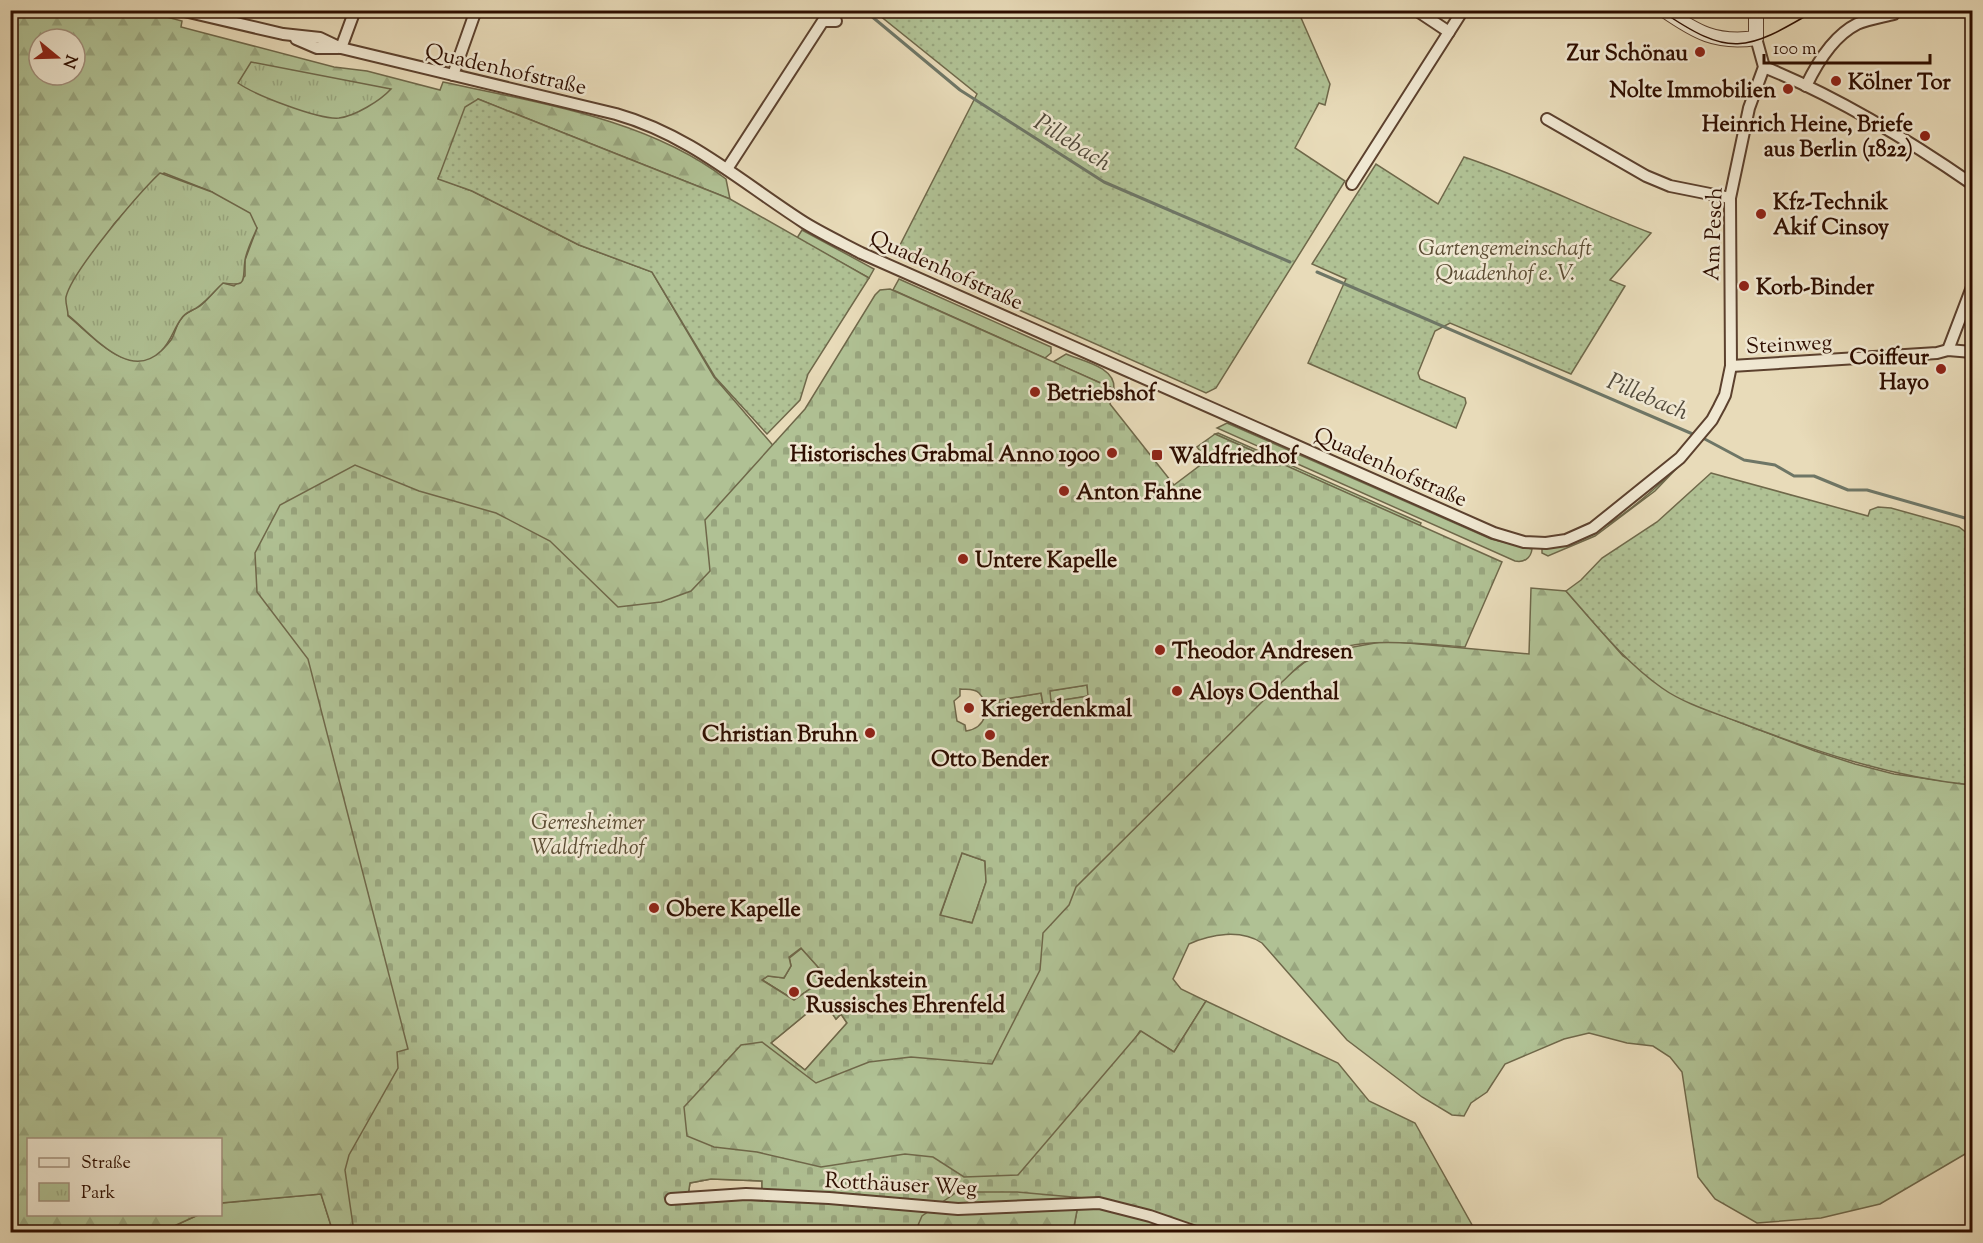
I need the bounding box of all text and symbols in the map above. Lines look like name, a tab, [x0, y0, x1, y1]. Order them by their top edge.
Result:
north arrow	[27, 27, 87, 87]
scale bar	[1764, 27, 1930, 65]
street label: Quadenhofstraße	[421, 37, 589, 105]
text: 100 m	[1773, 37, 1817, 63]
place label: Zur Schönau	[1567, 39, 1688, 71]
marker: Zur Schönau	[1693, 45, 1707, 59]
text: N	[56, 51, 82, 71]
place label: Kölner Tor	[1848, 68, 1952, 100]
marker: Kölner Tor	[1829, 74, 1843, 88]
place label: Nolte Immobilien	[1609, 76, 1776, 108]
marker: Nolte Immobilien	[1781, 82, 1795, 96]
water label: Pillebach	[1027, 107, 1118, 181]
place label: Heinrich Heine, Briefe aus Berlin (1822)	[1702, 110, 1913, 167]
marker: Heinrich Heine, Briefe aus Berlin (1822)	[1918, 129, 1932, 143]
street label: Am Pesch	[1697, 187, 1733, 282]
place label: Kfz-Technik Akif Cinsoy	[1773, 188, 1889, 245]
marker: Kfz-Technik Akif Cinsoy	[1754, 207, 1768, 221]
street label: Quadenhofstraße	[864, 224, 1028, 320]
park label: Gartengemeinschaft Quadenhof e. V.	[1418, 234, 1592, 291]
place label: Korb-Binder	[1756, 273, 1875, 305]
marker: Korb-Binder	[1737, 279, 1751, 293]
street label: Steinweg	[1745, 328, 1833, 364]
place label: Coiffeur Hayo	[1850, 343, 1930, 400]
marker: Coiffeur Hayo	[1934, 362, 1948, 376]
water label: Pillebach	[1601, 365, 1694, 430]
place label: Betriebshof	[1047, 379, 1157, 411]
marker: Betriebshof	[1028, 385, 1042, 399]
street label: Quadenhofstraße	[1308, 421, 1472, 517]
place label: Historisches Grabmal Anno 1900	[790, 440, 1100, 472]
place label: Waldfriedhof	[1169, 442, 1299, 474]
marker: Historisches Grabmal Anno 1900	[1105, 446, 1119, 460]
marker: Waldfriedhof	[1150, 448, 1164, 462]
place label: Anton Fahne	[1076, 478, 1202, 510]
marker: Anton Fahne	[1057, 484, 1071, 498]
place label: Untere Kapelle	[975, 546, 1117, 578]
marker: Untere Kapelle	[956, 552, 970, 566]
place label: Theodor Andresen	[1172, 637, 1353, 669]
marker: Theodor Andresen	[1153, 643, 1167, 657]
place label: Aloys Odenthal	[1189, 678, 1340, 710]
marker: Aloys Odenthal	[1170, 684, 1184, 698]
place label: Kriegerdenkmal	[981, 695, 1133, 727]
marker: Kriegerdenkmal	[962, 701, 976, 715]
place label: Christian Bruhn	[702, 720, 858, 752]
marker: Christian Bruhn	[863, 726, 877, 740]
marker: Otto Bender	[983, 728, 997, 742]
place label: Otto Bender	[931, 745, 1050, 777]
park label: Gerresheimer Waldfriedhof	[531, 808, 647, 865]
place label: Obere Kapelle	[666, 895, 801, 927]
marker: Obere Kapelle	[647, 901, 661, 915]
place label: Gedenkstein Russisches Ehrenfeld	[806, 966, 1006, 1023]
marker: Gedenkstein Russisches Ehrenfeld	[787, 985, 801, 999]
legend	[27, 1138, 222, 1216]
text: Straße	[81, 1151, 131, 1177]
street label: Rotthäuser Weg	[824, 1166, 978, 1206]
text: Park	[81, 1181, 116, 1207]

